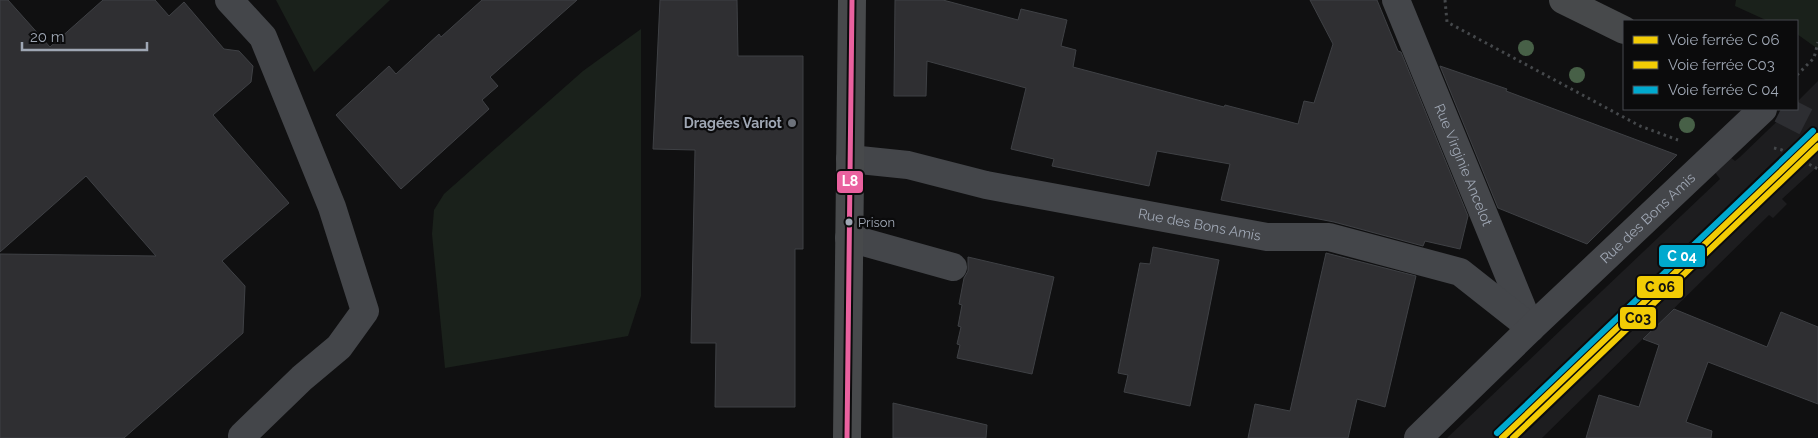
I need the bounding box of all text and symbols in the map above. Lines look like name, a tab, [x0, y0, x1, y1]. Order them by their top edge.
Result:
scale bar	[22, 20, 148, 52]
legend	[1623, 20, 1798, 110]
text: 20 m	[30, 28, 65, 46]
text: Voie ferrée C 06	[1668, 31, 1780, 49]
text: Voie ferrée C03	[1668, 56, 1775, 74]
text: Voie ferrée C 04	[1668, 81, 1779, 99]
street label: Rue Virginie Ancelot	[1431, 101, 1496, 228]
place label: Dragées Variot	[684, 115, 783, 131]
marker: Dragées Variot	[786, 117, 798, 129]
street label: Rue des Bons Amis	[1597, 169, 1698, 266]
line badge: L8	[836, 170, 864, 194]
text: L8	[842, 173, 858, 189]
street label: Rue des Bons Amis	[1137, 205, 1262, 244]
place label: Prison	[858, 215, 895, 230]
marker: Prison	[844, 217, 854, 227]
line badge: C 04	[1658, 244, 1706, 268]
text: C 04	[1667, 248, 1697, 264]
line badge: C 06	[1636, 275, 1684, 299]
text: C 06	[1645, 279, 1675, 295]
line badge: C03	[1619, 306, 1657, 330]
text: C03	[1625, 310, 1651, 326]

